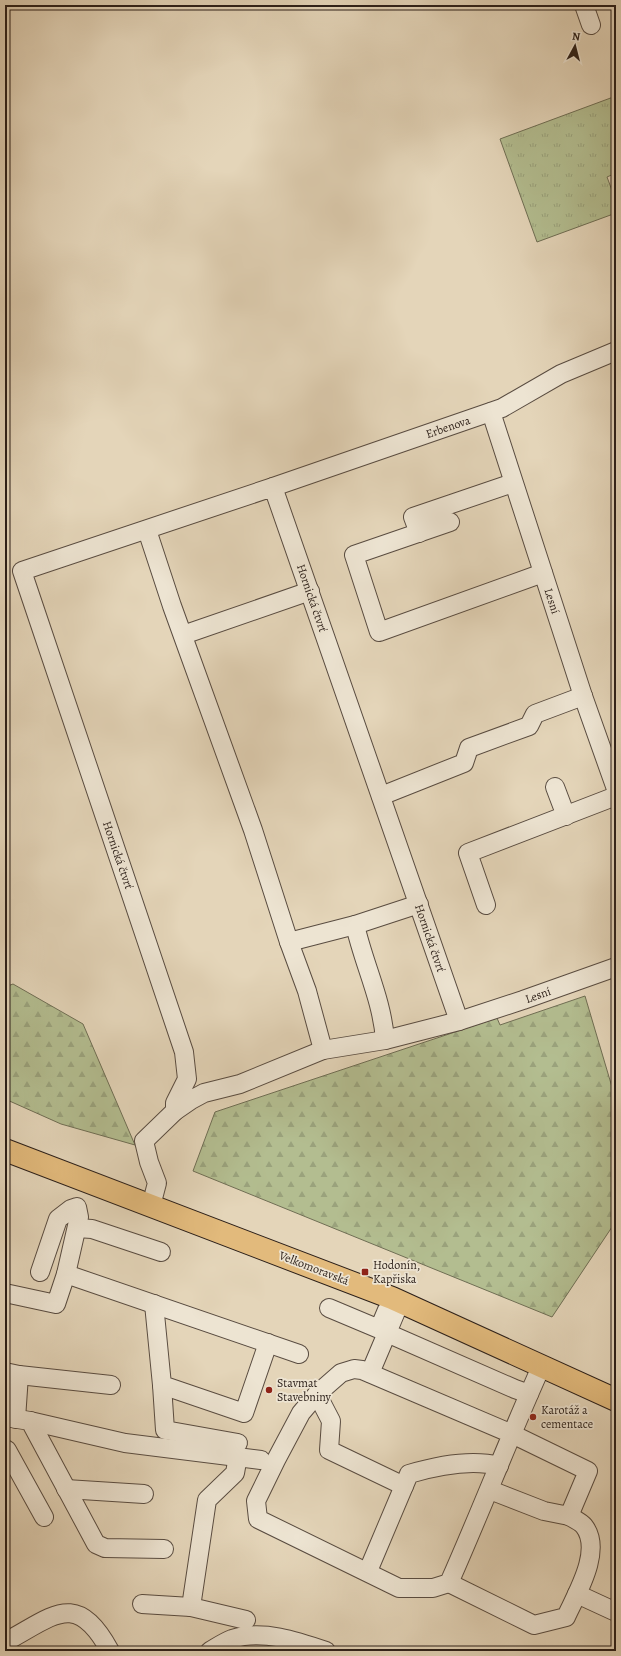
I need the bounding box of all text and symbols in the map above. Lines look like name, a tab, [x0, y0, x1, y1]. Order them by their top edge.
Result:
north arrow	[555, 26, 595, 66]
text: N	[571, 29, 581, 45]
street label: Erbenova	[424, 412, 473, 442]
street label: Hornická čtvrť	[293, 562, 331, 634]
street label: Lesní	[540, 586, 564, 616]
street label: Hornická čtvrť	[99, 819, 137, 891]
street label: Hornická čtvrť	[411, 902, 449, 974]
street label: Lesní	[523, 983, 553, 1007]
street label: Velkomoravská	[276, 1247, 352, 1289]
place label: Hodonín, Kapřiska	[373, 1257, 420, 1287]
marker: Hodonín, Kapřiska	[360, 1267, 370, 1277]
place label: Stavmat Stavebniny	[277, 1375, 332, 1405]
marker: Stavmat Stavebniny	[264, 1385, 274, 1395]
place label: Karotáž a cementace	[541, 1402, 593, 1432]
marker: Karotáž a cementace	[528, 1412, 538, 1422]

